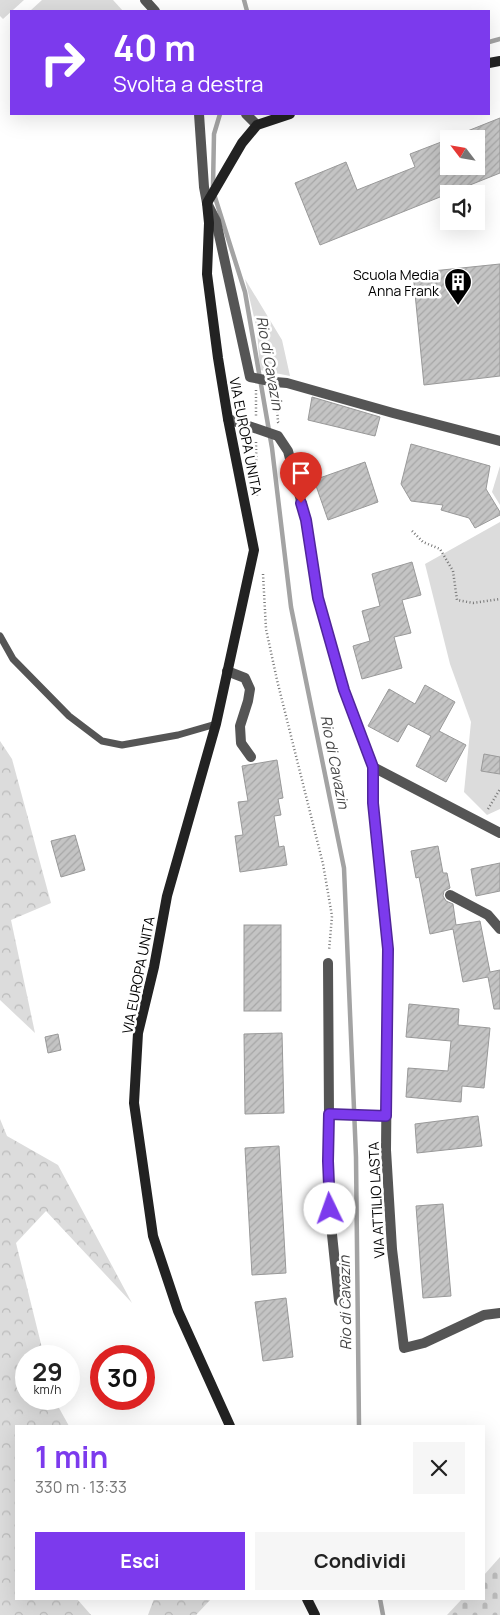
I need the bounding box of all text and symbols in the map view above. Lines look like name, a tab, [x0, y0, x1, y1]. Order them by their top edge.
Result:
text: 40 m	[113, 24, 196, 72]
icon: right	[30, 30, 95, 95]
text: Svolta a destra	[113, 69, 263, 99]
north arrow	[440, 130, 485, 175]
map controls	[440, 130, 485, 230]
button: sound	[440, 185, 485, 230]
place label: Scuola Media Anna Frank	[353, 265, 440, 300]
building icon: Scuola Media Anna Frank	[443, 267, 473, 306]
water label: Rio di Cavazin	[251, 314, 289, 413]
street label: VIA EUROPA UNITA	[225, 376, 267, 496]
pin	[280, 452, 322, 503]
icon: arrive	[287, 459, 315, 487]
water label: Rio di Cavazin	[316, 713, 355, 812]
street label: VIA EUROPA UNITA	[117, 915, 159, 1035]
street label: VIA ATTILIO LASTA	[363, 1141, 389, 1259]
position arrow	[303, 1182, 355, 1234]
water label: Rio di Cavazin	[334, 1254, 356, 1351]
speed limit sign: 30	[90, 1345, 155, 1410]
text: 29	[32, 1354, 63, 1389]
text: km/h	[34, 1381, 61, 1398]
text: 1 min	[35, 1436, 108, 1477]
button: close	[413, 1442, 465, 1494]
text: 330 m · 13:33	[35, 1476, 127, 1498]
button: Esci	[35, 1532, 245, 1590]
button: Condividi	[255, 1532, 465, 1590]

